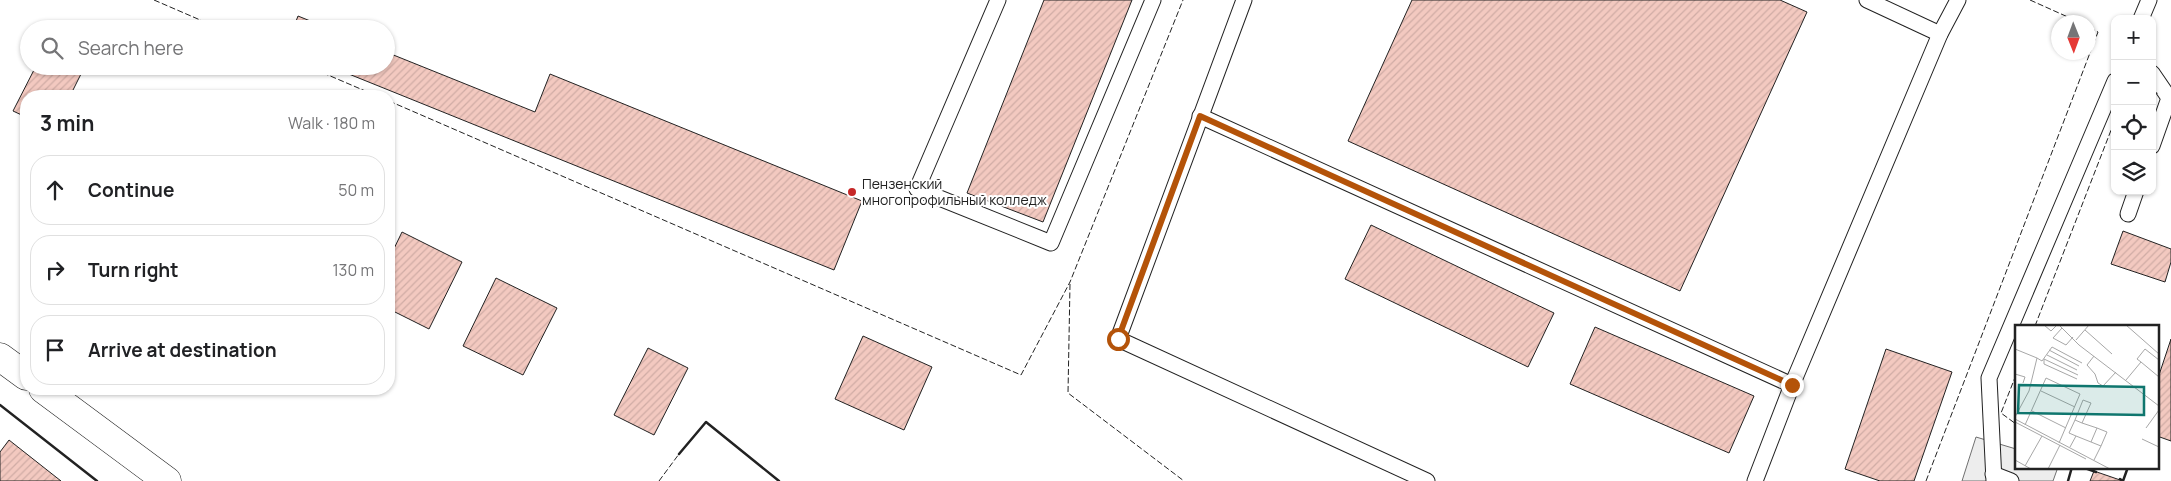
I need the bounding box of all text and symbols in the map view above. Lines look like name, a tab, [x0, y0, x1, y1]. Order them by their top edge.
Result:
north arrow	[2051, 15, 2096, 60]
map controls	[2111, 15, 2156, 195]
button: +	[2111, 15, 2156, 60]
search box	[20, 20, 395, 75]
icon: search	[38, 34, 66, 62]
text: Search here	[78, 35, 184, 61]
button: −	[2111, 60, 2156, 105]
button: locate	[2111, 105, 2156, 150]
text: 3 min	[40, 109, 94, 137]
text: Walk · 180 m	[288, 112, 375, 134]
button: layers	[2111, 150, 2156, 195]
place label: Пензенский многопрофильный колледж	[862, 174, 1047, 209]
icon: ahead	[41, 176, 69, 204]
text: Continue	[88, 177, 174, 203]
text: 50 m	[338, 179, 374, 201]
marker: Пензенский многопрофильный колледж	[846, 186, 858, 198]
icon: right	[41, 256, 69, 284]
text: Turn right	[88, 257, 178, 283]
text: 130 m	[332, 259, 374, 281]
inset map	[2015, 325, 2158, 468]
route start	[1107, 328, 1130, 351]
icon: arrive	[41, 336, 69, 364]
text: Arrive at destination	[88, 337, 277, 363]
route end	[1781, 374, 1804, 397]

